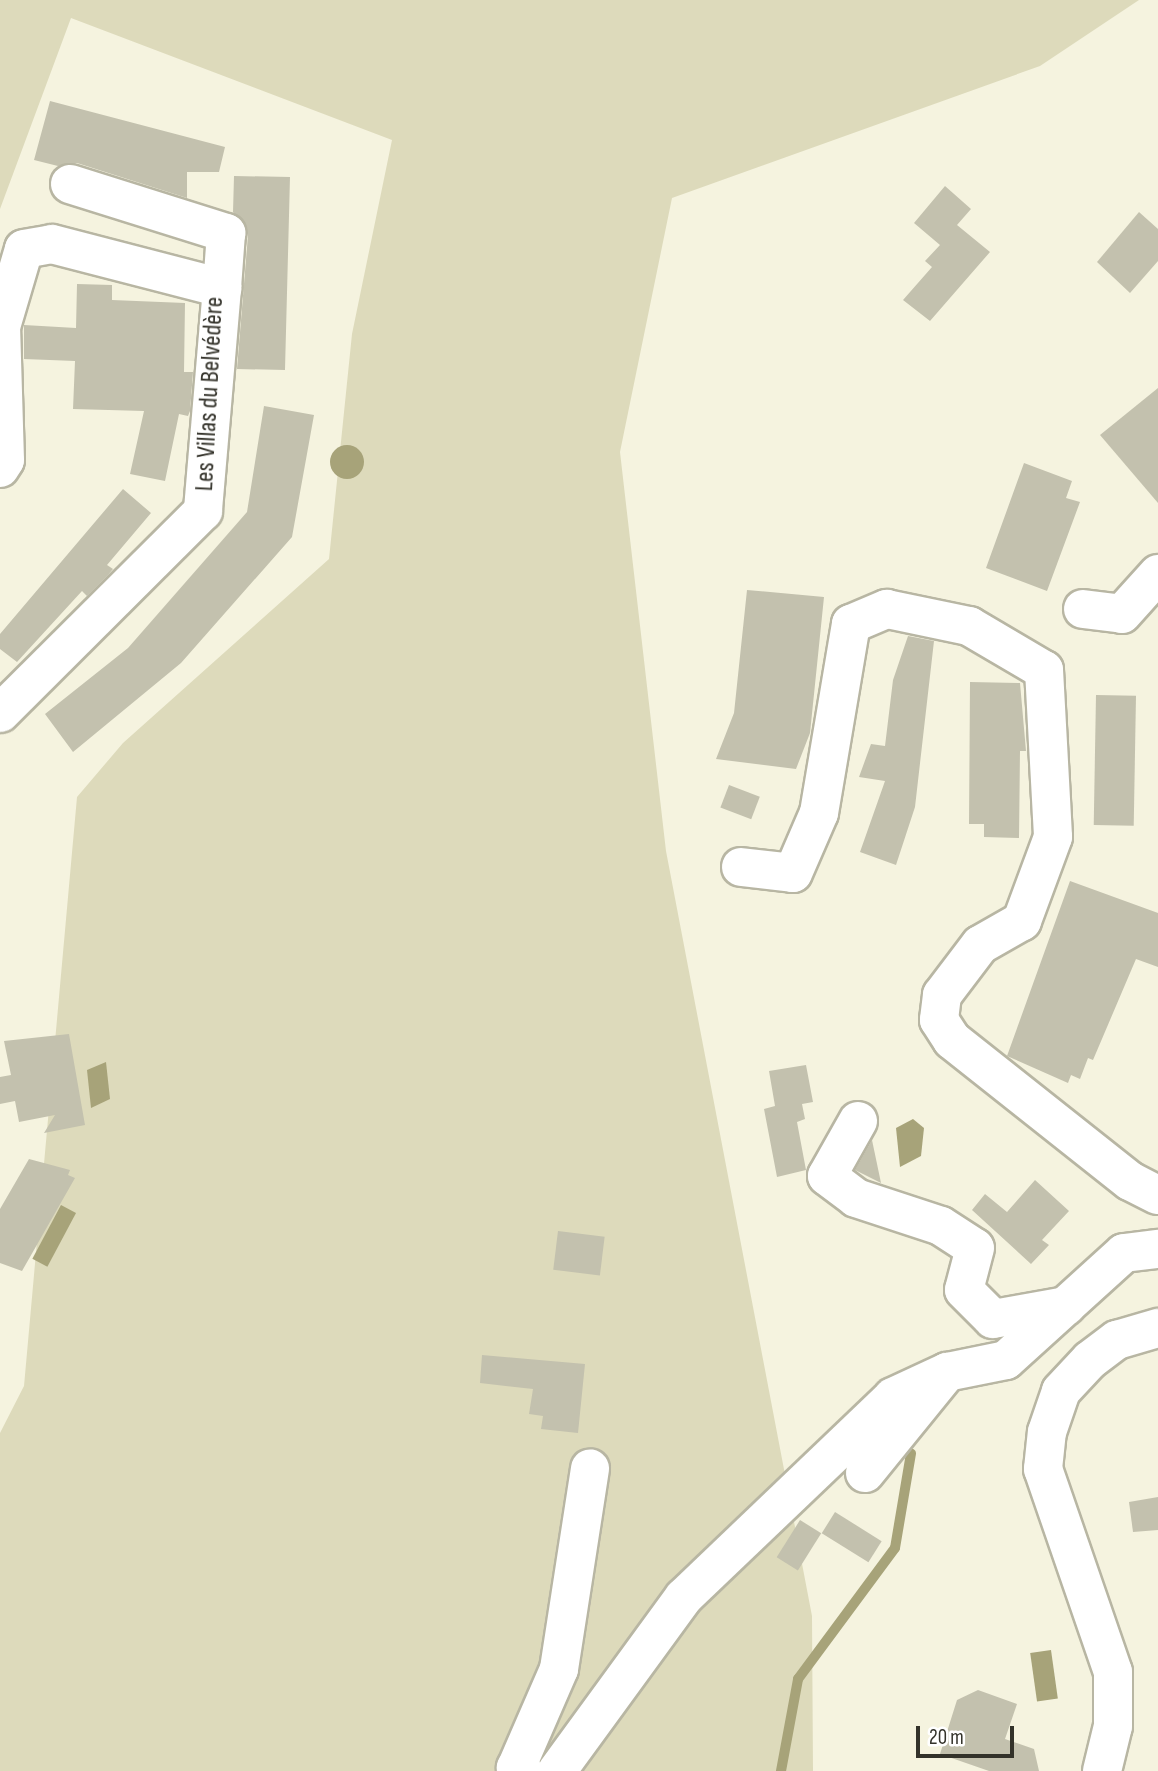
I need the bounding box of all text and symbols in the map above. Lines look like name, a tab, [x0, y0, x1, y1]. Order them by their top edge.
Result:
street label: Les Villas du Belvédère	[189, 296, 231, 492]
scale bar	[920, 1712, 1018, 1756]
text: 20 m	[929, 1725, 964, 1750]

